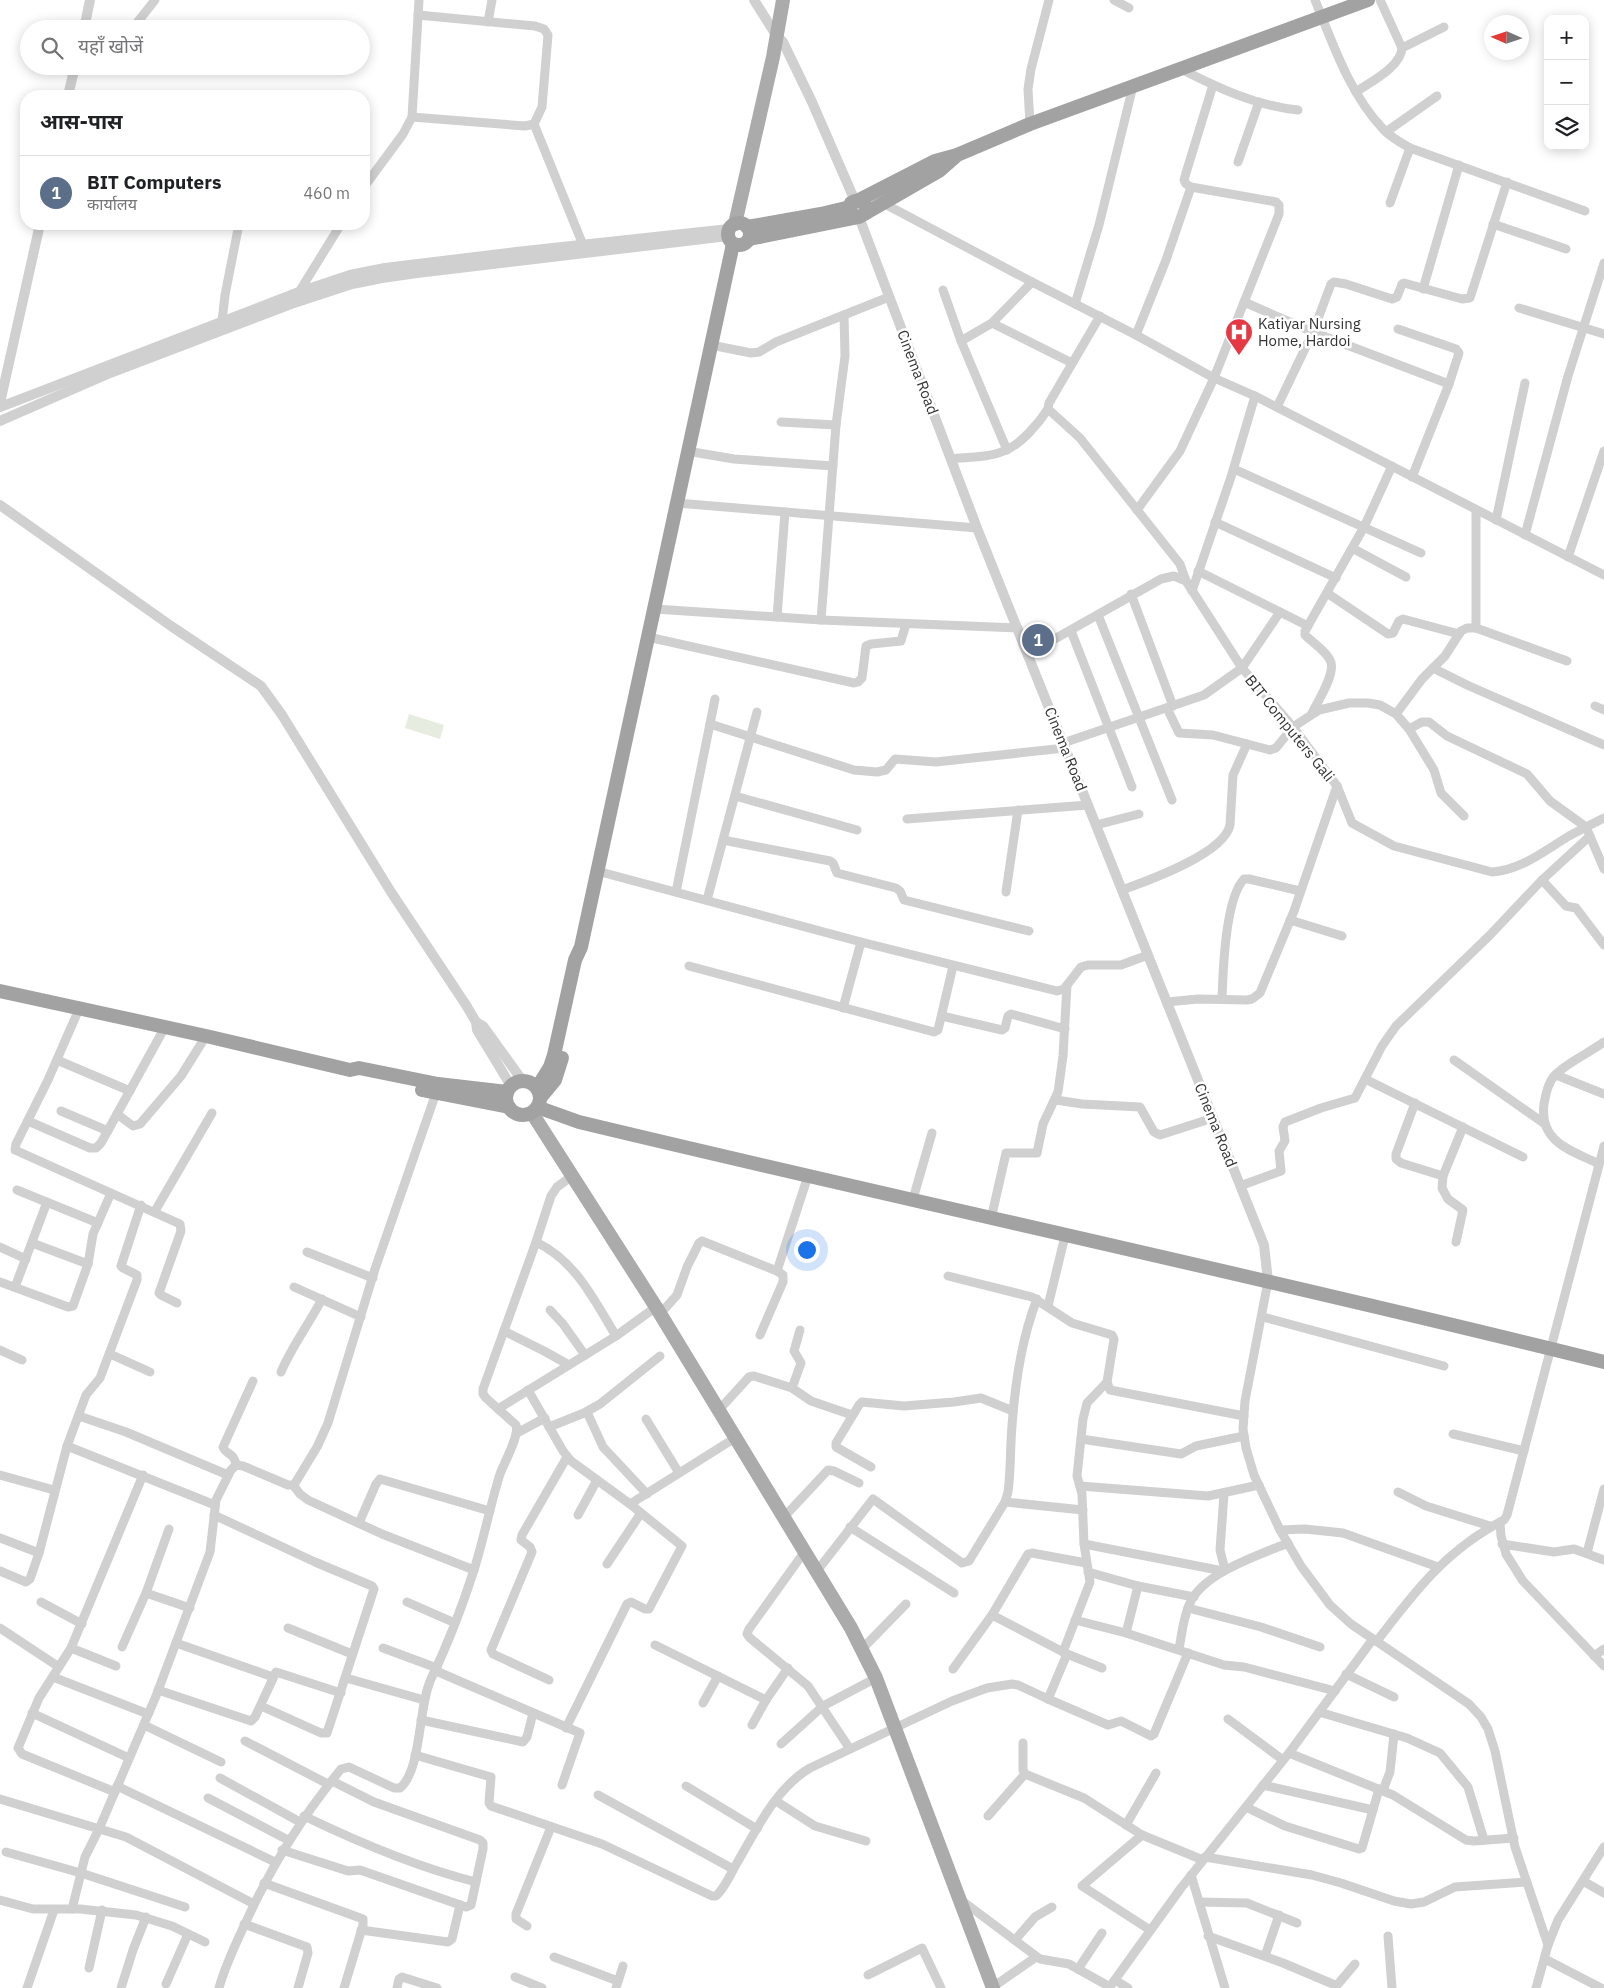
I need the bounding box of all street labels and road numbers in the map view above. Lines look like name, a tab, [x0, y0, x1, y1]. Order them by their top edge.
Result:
street label: Cinema Road	[893, 327, 943, 417]
street label: BIT Computers Gali	[1241, 671, 1339, 785]
street label: Cinema Road	[1041, 704, 1091, 794]
street label: Cinema Road	[1191, 1080, 1241, 1170]

